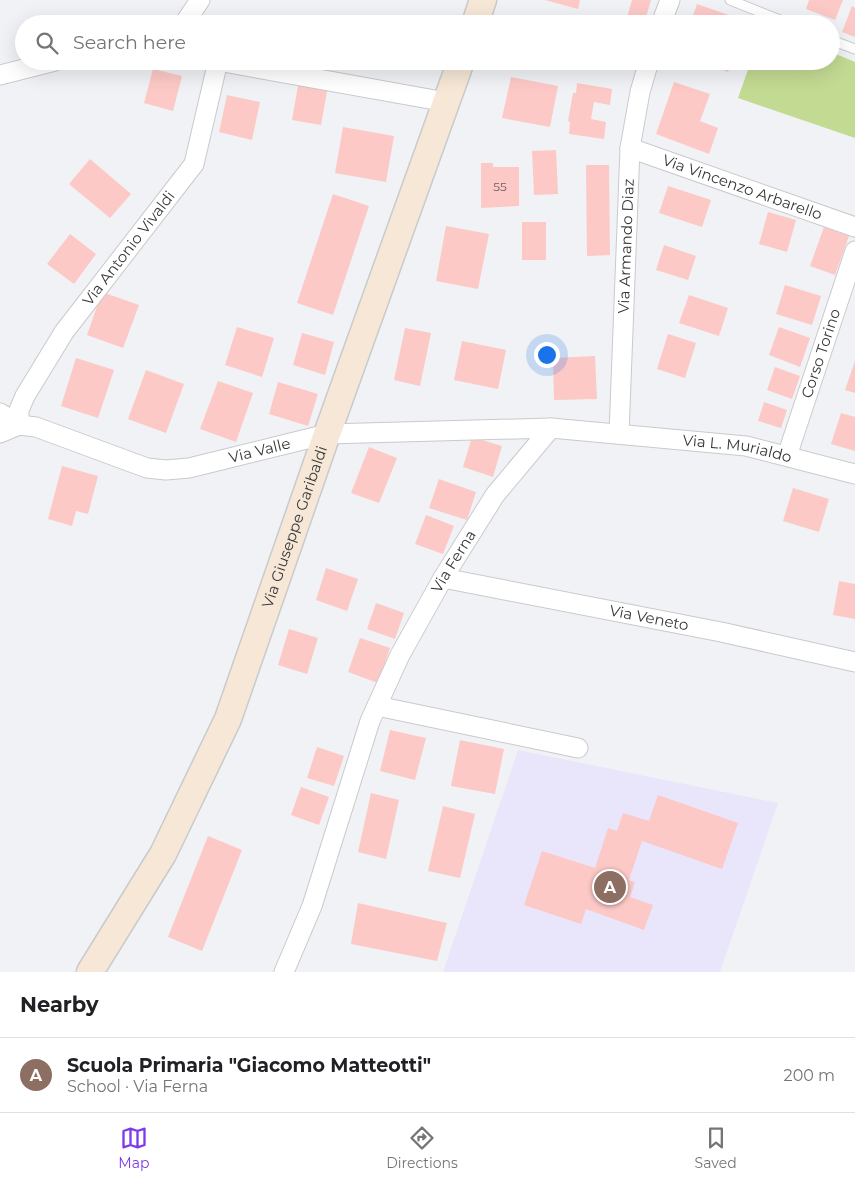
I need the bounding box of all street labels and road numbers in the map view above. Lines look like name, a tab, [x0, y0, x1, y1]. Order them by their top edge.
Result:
street label: Via Vincenzo Arbarello	[660, 150, 825, 224]
street label: Via Armando Diaz	[614, 178, 638, 314]
street label: Via Antonio Vivaldi	[78, 187, 179, 309]
street label: Corso Torino	[797, 306, 844, 400]
street label: Via L. Murialdo	[682, 430, 794, 466]
street label: Via Valle	[227, 433, 292, 467]
street label: Via Giuseppe Garibaldi	[257, 443, 331, 610]
street label: Via Ferna	[427, 526, 480, 596]
street label: Via Veneto	[608, 601, 690, 635]

